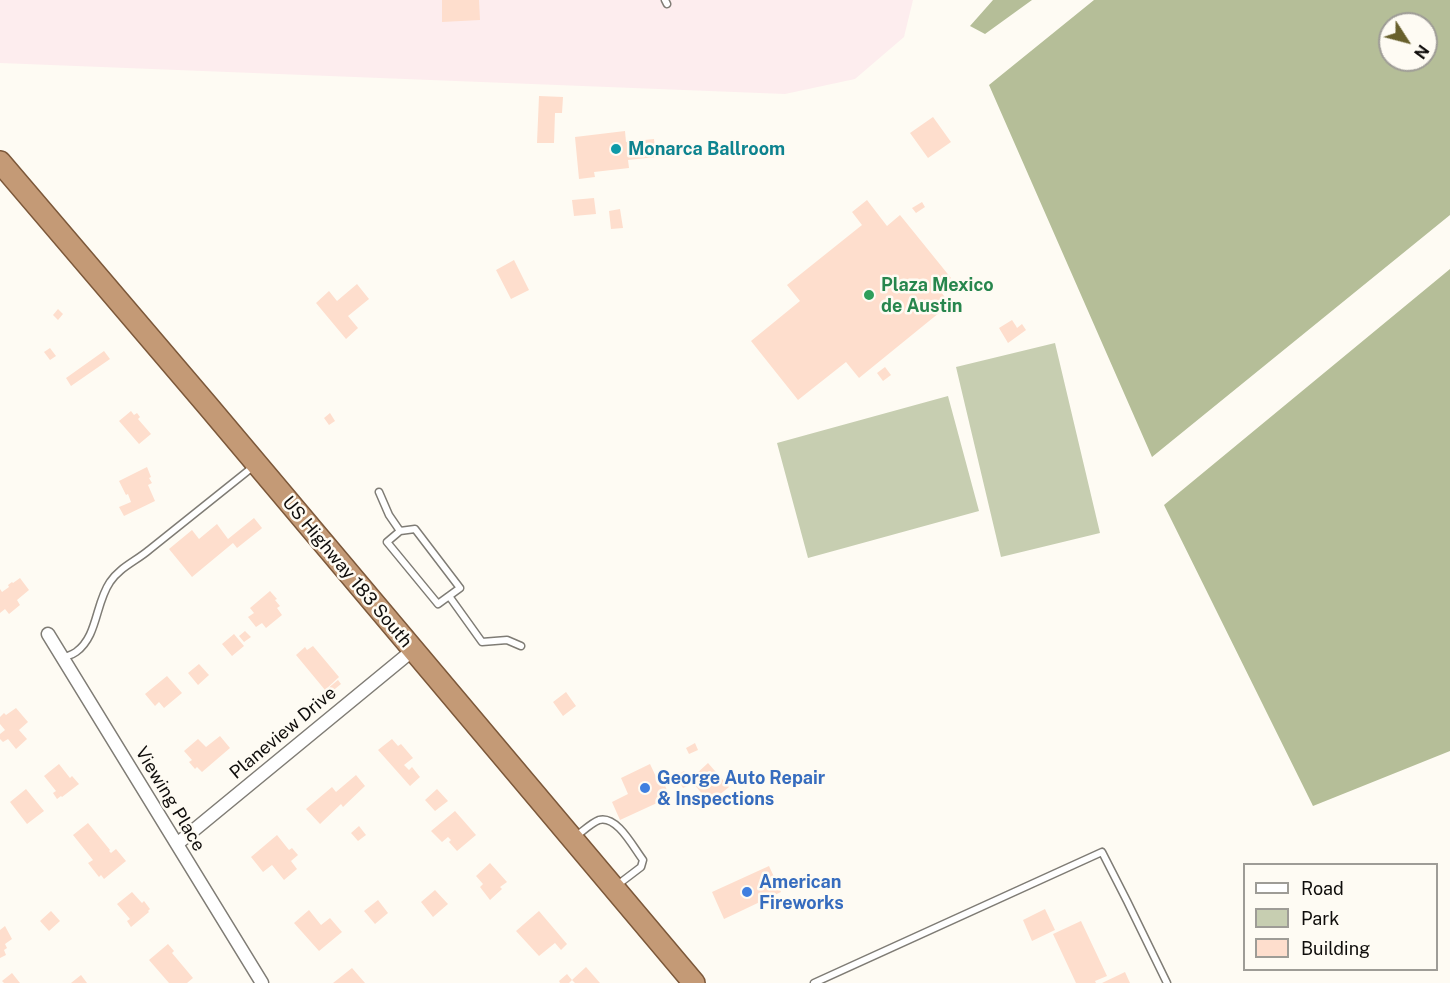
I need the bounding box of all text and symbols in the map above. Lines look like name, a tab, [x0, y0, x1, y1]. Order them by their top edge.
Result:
north arrow	[1378, 12, 1438, 72]
text: N	[1410, 41, 1433, 62]
place label: Monarca Ballroom	[628, 138, 785, 160]
marker: Monarca Ballroom	[609, 142, 623, 156]
place label: Plaza Mexico de Austin	[881, 274, 994, 316]
marker: Plaza Mexico de Austin	[862, 288, 876, 302]
street label: US Highway 183 South	[277, 492, 417, 652]
street label: Planeview Drive	[225, 682, 341, 784]
street label: Viewing Place	[130, 743, 210, 855]
place label: George Auto Repair & Inspections	[657, 767, 825, 810]
marker: George Auto Repair & Inspections	[638, 781, 652, 795]
legend	[1243, 863, 1438, 971]
place label: American Fireworks	[759, 871, 844, 914]
text: Road	[1301, 878, 1344, 899]
marker: American Fireworks	[740, 885, 754, 899]
text: Park	[1301, 908, 1339, 929]
text: Building	[1301, 938, 1370, 959]

